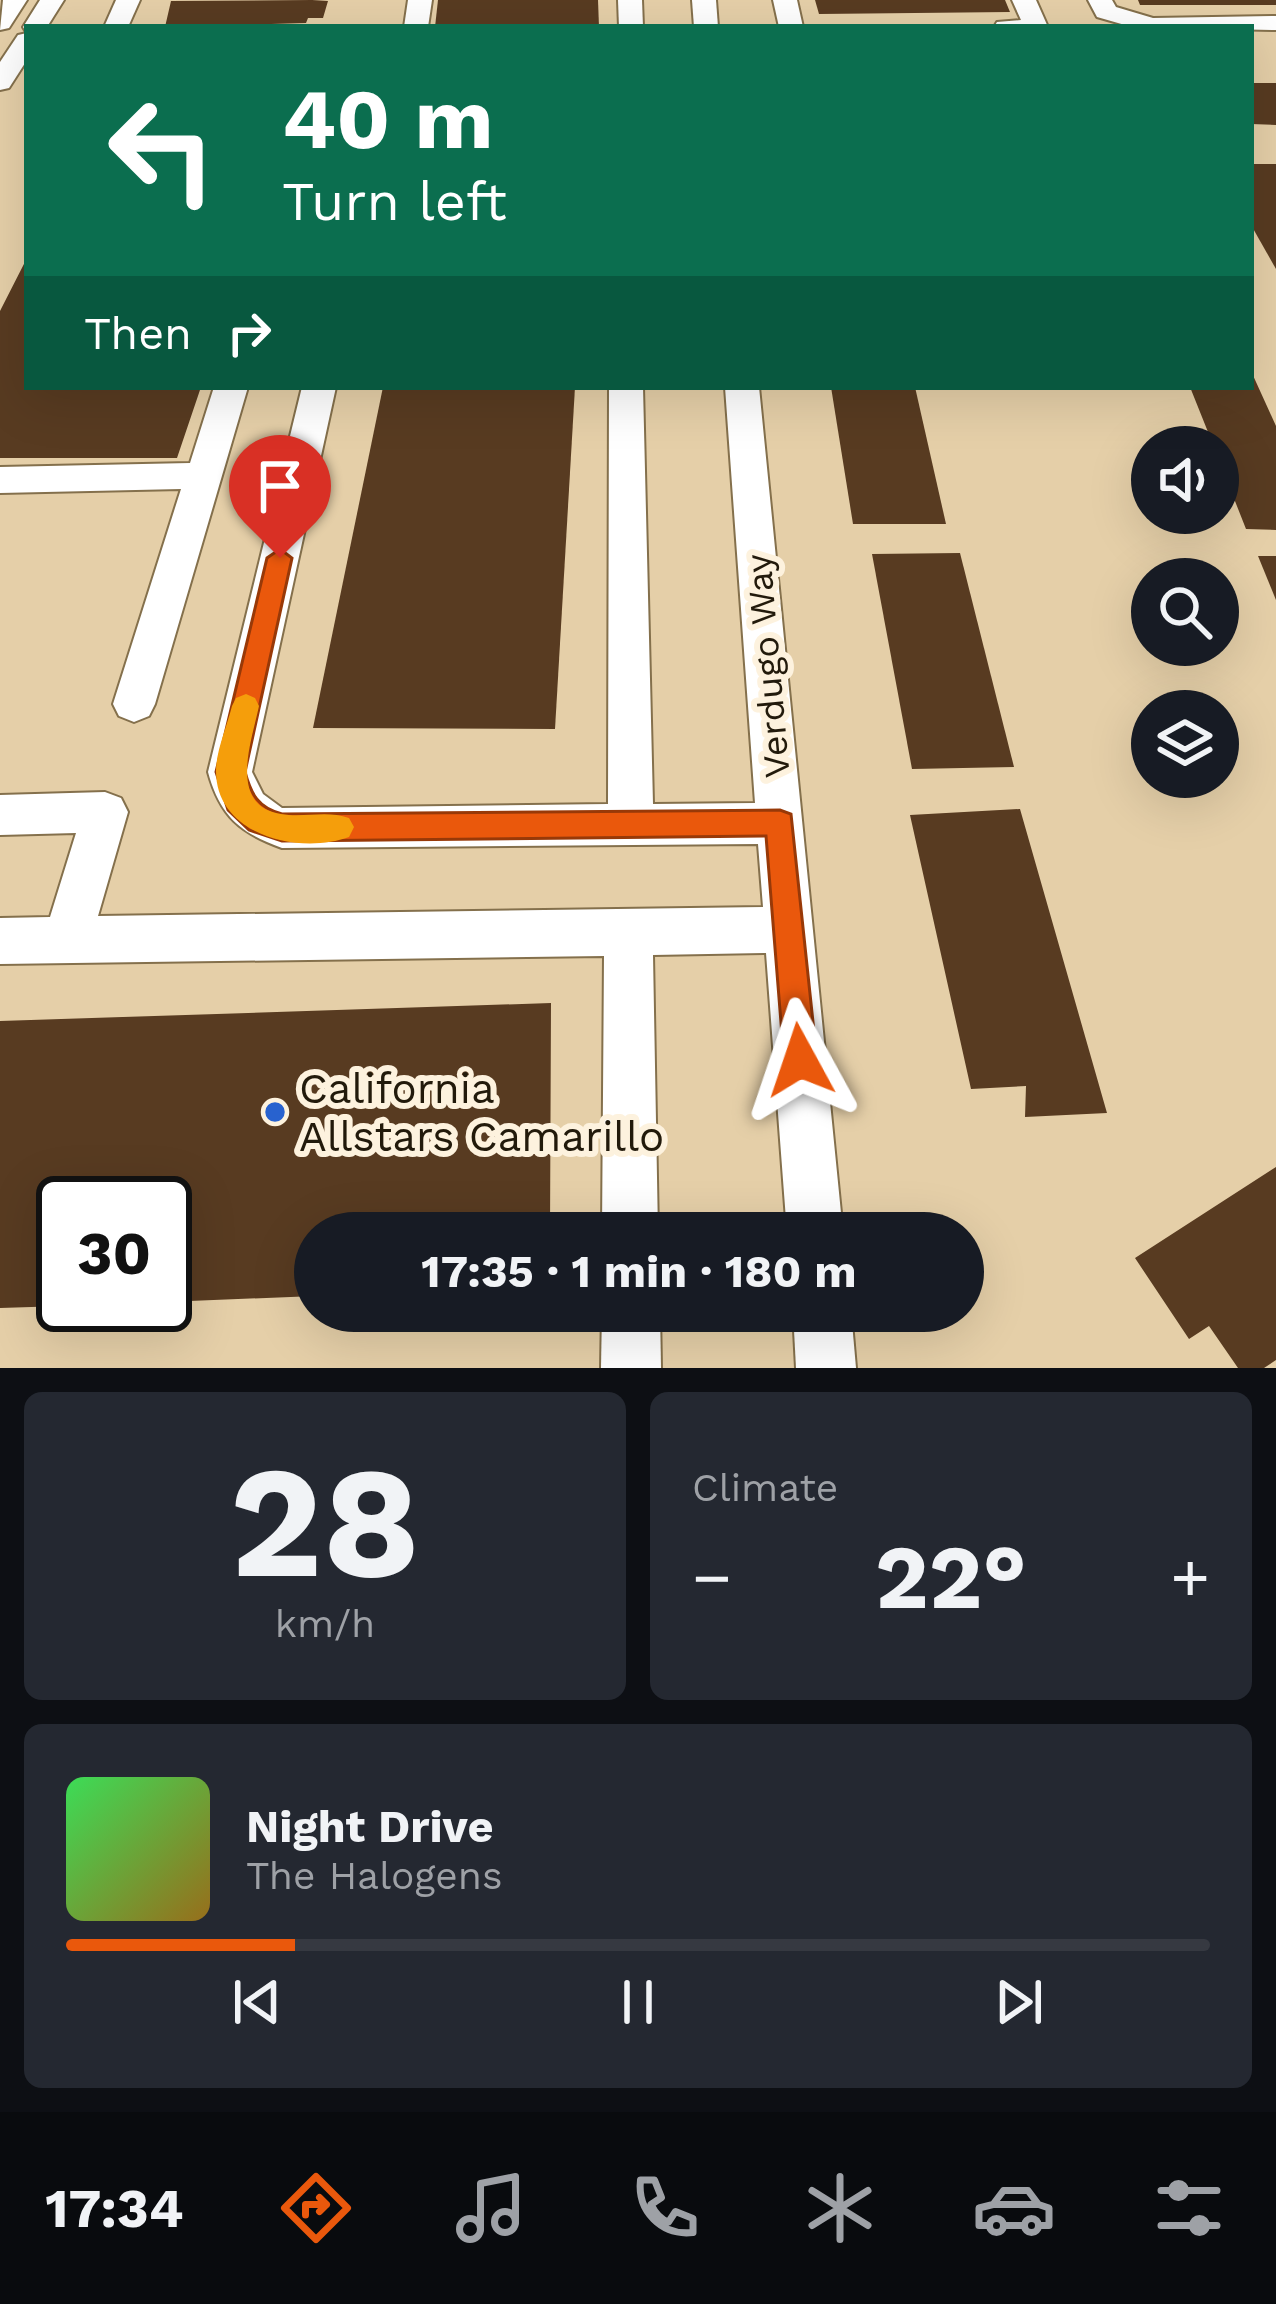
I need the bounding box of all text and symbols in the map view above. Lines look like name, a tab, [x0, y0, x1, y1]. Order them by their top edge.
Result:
text: 40 m	[282, 70, 493, 168]
icon: left	[84, 72, 240, 228]
text: Turn left	[282, 170, 507, 233]
icon: right	[216, 300, 282, 366]
text: Then	[84, 307, 192, 360]
map controls	[1131, 426, 1239, 798]
button: sound	[1131, 426, 1239, 534]
pin	[229, 435, 331, 558]
icon: arrive	[247, 453, 313, 519]
street label: Verdugo Way	[737, 552, 799, 780]
button: search	[1131, 558, 1239, 666]
button: layers	[1131, 690, 1239, 798]
position arrow	[737, 997, 863, 1123]
place label: California Allstars Camarillo	[299, 1064, 664, 1161]
marker: California Allstars Camarillo	[262, 1099, 288, 1125]
speed limit sign: 30	[36, 1176, 192, 1332]
text: 17:35 · 1 min · 180 m	[421, 1245, 857, 1298]
text: 28	[230, 1431, 420, 1614]
text: Climate	[692, 1465, 838, 1510]
text: 22°	[875, 1524, 1027, 1630]
text: −	[692, 1539, 732, 1616]
text: +	[1170, 1539, 1210, 1616]
text: km/h	[275, 1601, 375, 1646]
text: Night Drive	[246, 1800, 494, 1853]
text: The Halogens	[246, 1853, 502, 1898]
icon: previous	[224, 1969, 290, 2035]
icon: pause	[605, 1969, 671, 2035]
icon: next	[986, 1969, 1052, 2035]
icon: directions	[274, 2166, 358, 2250]
icon: music	[449, 2166, 533, 2250]
icon: phone	[623, 2166, 707, 2250]
icon: climate	[798, 2166, 882, 2250]
icon: car	[972, 2166, 1056, 2250]
icon: filters	[1147, 2166, 1231, 2250]
text: 17:34	[45, 2177, 184, 2240]

